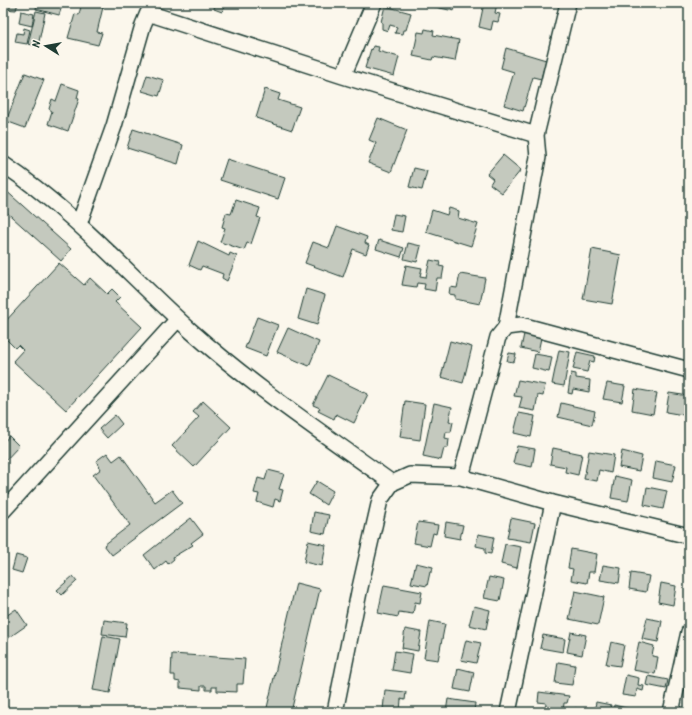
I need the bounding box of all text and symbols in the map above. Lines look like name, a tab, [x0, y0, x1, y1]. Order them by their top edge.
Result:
north arrow	[26, 26, 66, 66]
text: N	[28, 39, 47, 49]

